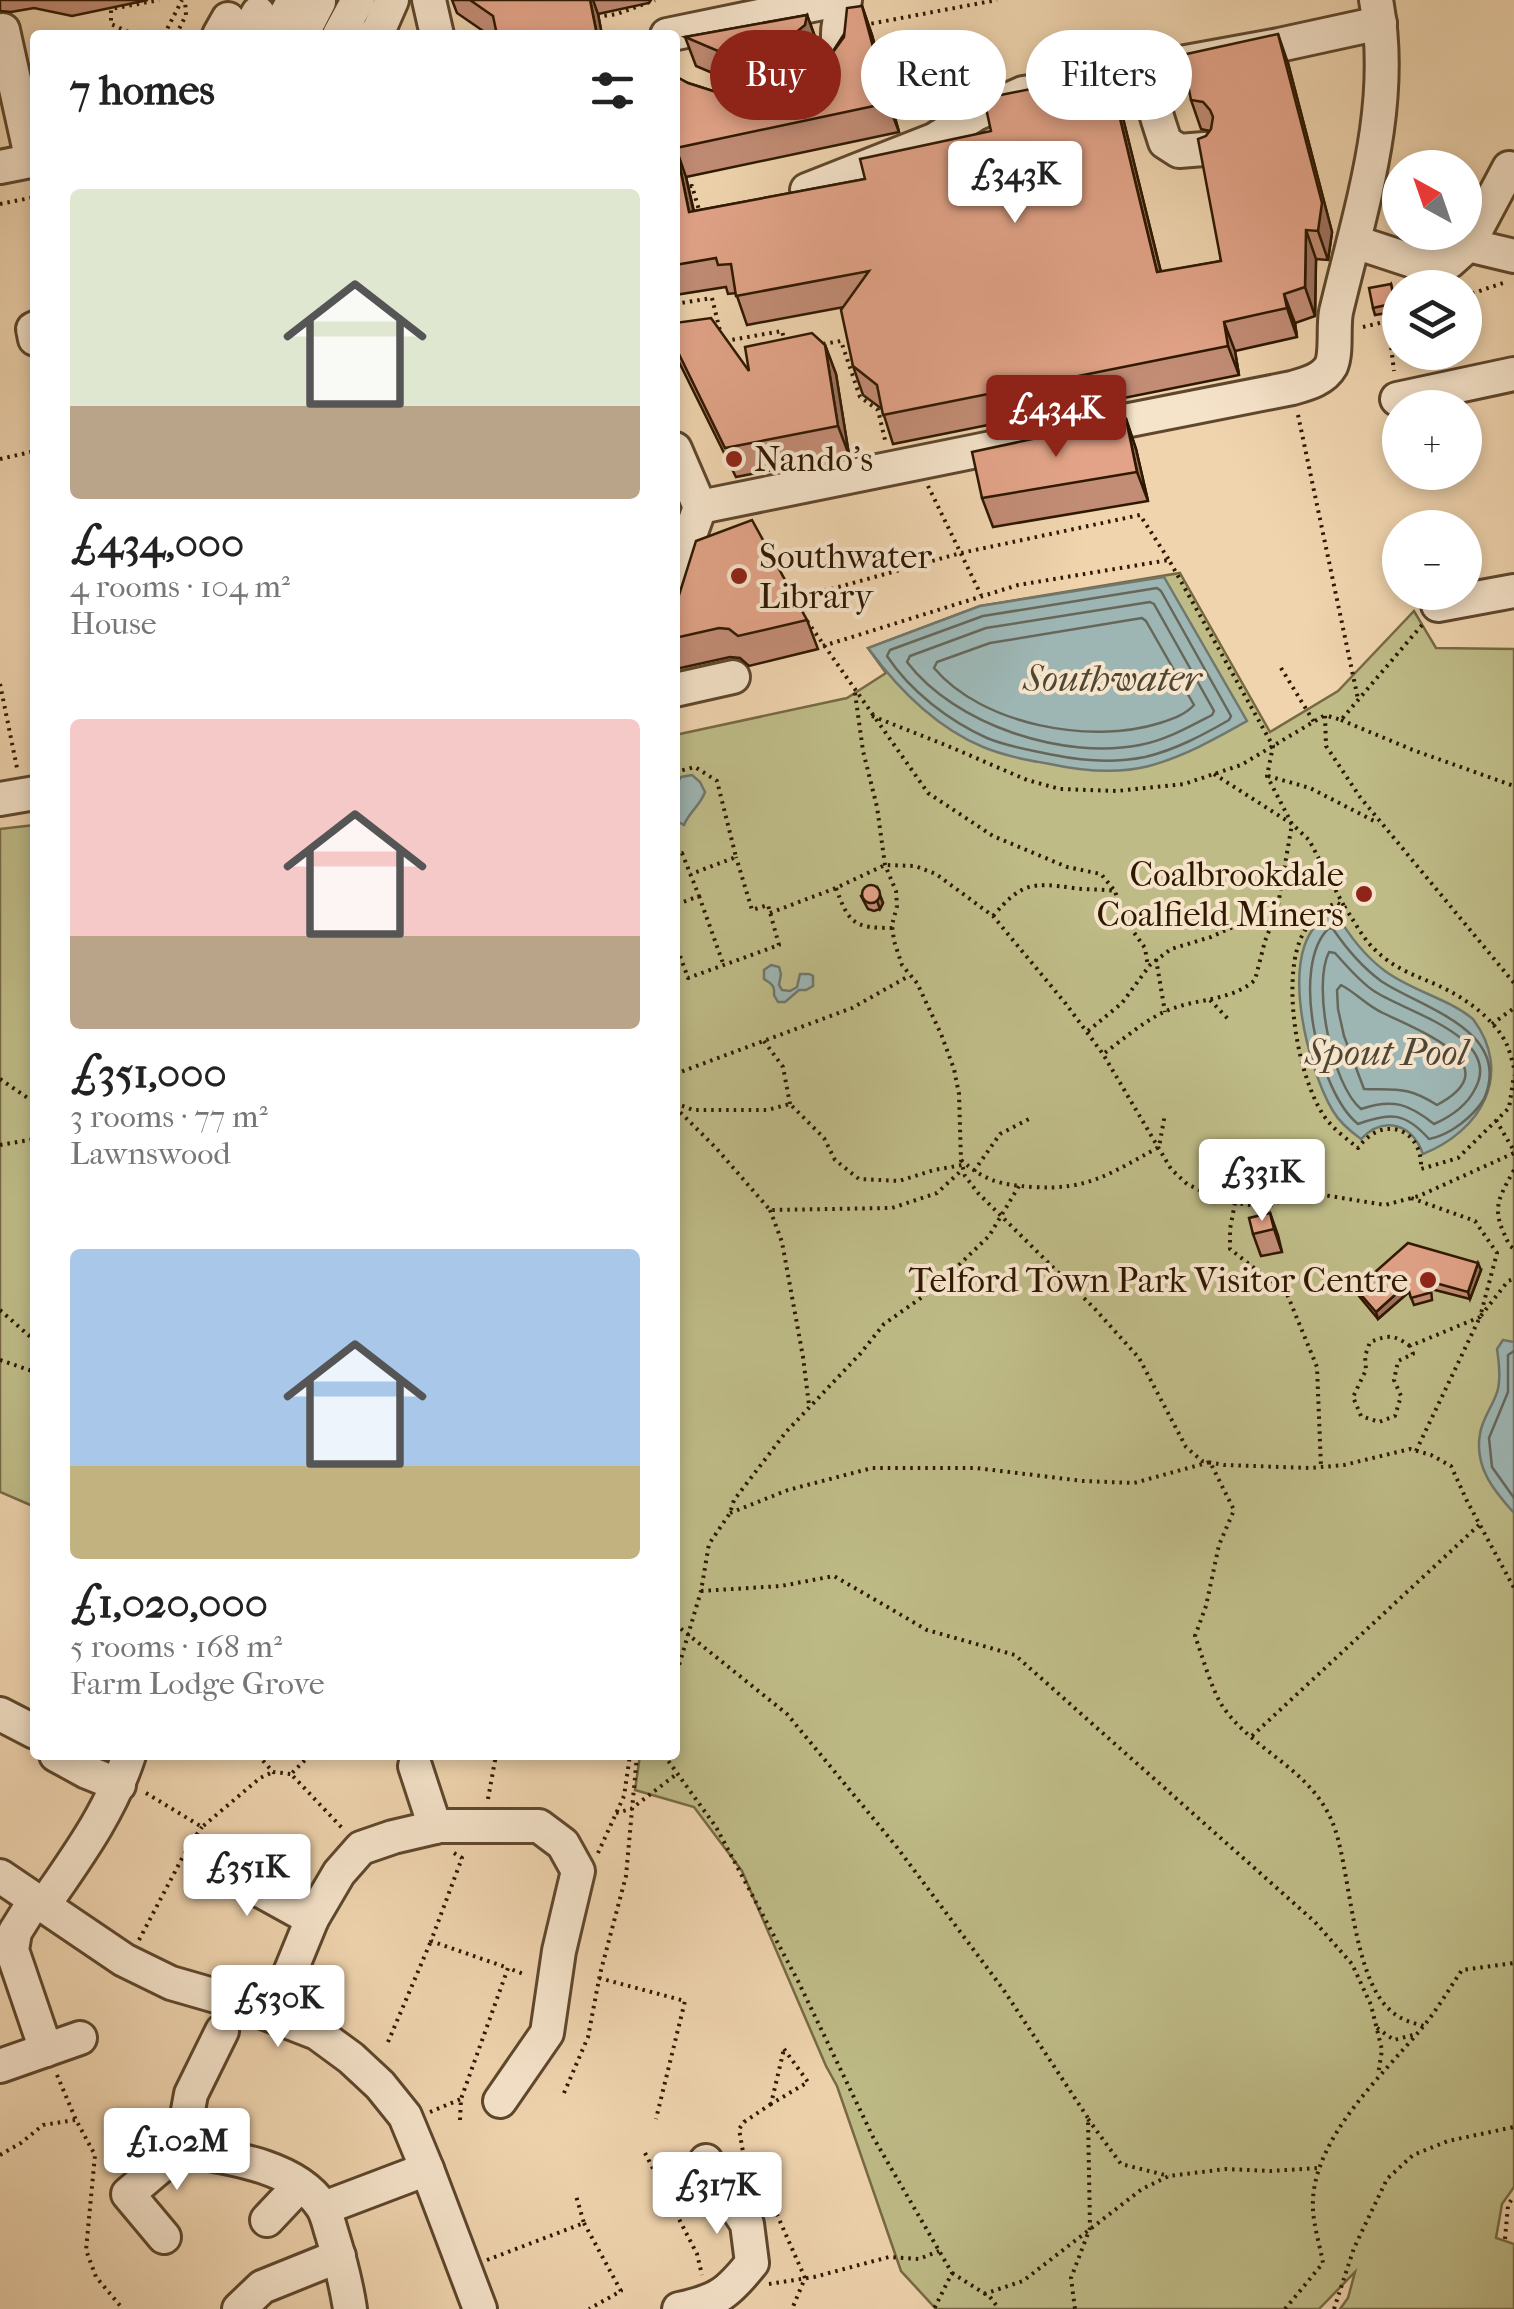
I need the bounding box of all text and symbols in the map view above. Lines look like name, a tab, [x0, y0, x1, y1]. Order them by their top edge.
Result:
chip: Buy	[710, 30, 841, 120]
chip: Rent	[861, 30, 1006, 120]
chip: Filters	[1026, 30, 1192, 120]
icon: filters	[585, 63, 640, 118]
text: 7 homes	[70, 66, 215, 115]
pin: £343K	[945, 141, 1085, 226]
north arrow	[1382, 150, 1482, 250]
map controls	[1382, 150, 1482, 610]
text: £343K	[970, 155, 1060, 192]
icon: home	[265, 254, 445, 434]
button: layers	[1382, 270, 1482, 370]
pin: £434K	[986, 375, 1126, 460]
text: £434K	[1008, 389, 1104, 426]
button: +	[1382, 390, 1482, 490]
place label: Nando's	[754, 439, 873, 480]
marker: Nando's	[723, 448, 745, 470]
button: −	[1382, 510, 1482, 610]
text: £434,000	[70, 519, 244, 568]
place label: Southwater Library	[759, 536, 932, 617]
marker: Southwater Library	[728, 565, 750, 587]
text: 4 rooms · 104 m²	[70, 568, 290, 605]
text: House	[70, 605, 157, 642]
water label: Southwater	[1022, 656, 1204, 701]
icon: home	[265, 784, 445, 964]
place label: Coalbrookdale Coalfield Miners	[1097, 854, 1344, 935]
marker: Coalbrookdale Coalfield Miners	[1353, 883, 1375, 905]
water label: Spout Pool	[1304, 1030, 1471, 1075]
text: £351,000	[70, 1049, 227, 1098]
text: 3 rooms · 77 m²	[70, 1098, 268, 1135]
text: Lawnswood	[70, 1135, 231, 1172]
pin: £331K	[1192, 1139, 1332, 1224]
text: £331K	[1221, 1153, 1303, 1190]
place label: Telford Town Park Visitor Centre	[909, 1260, 1408, 1301]
marker: Telford Town Park Visitor Centre	[1417, 1269, 1439, 1291]
icon: home	[265, 1314, 445, 1494]
text: £1,020,000	[70, 1579, 268, 1628]
text: 5 rooms · 168 m²	[70, 1628, 282, 1665]
text: Farm Lodge Grove	[70, 1665, 325, 1702]
pin: £351K	[177, 1834, 317, 1919]
text: £351K	[206, 1848, 288, 1885]
pin: £530K	[208, 1965, 348, 2050]
text: £530K	[233, 1979, 323, 2016]
pin: £1.02M	[96, 2108, 258, 2193]
text: £1.02M	[126, 2122, 228, 2159]
pin: £317K	[647, 2152, 787, 2237]
text: £317K	[675, 2166, 759, 2203]

